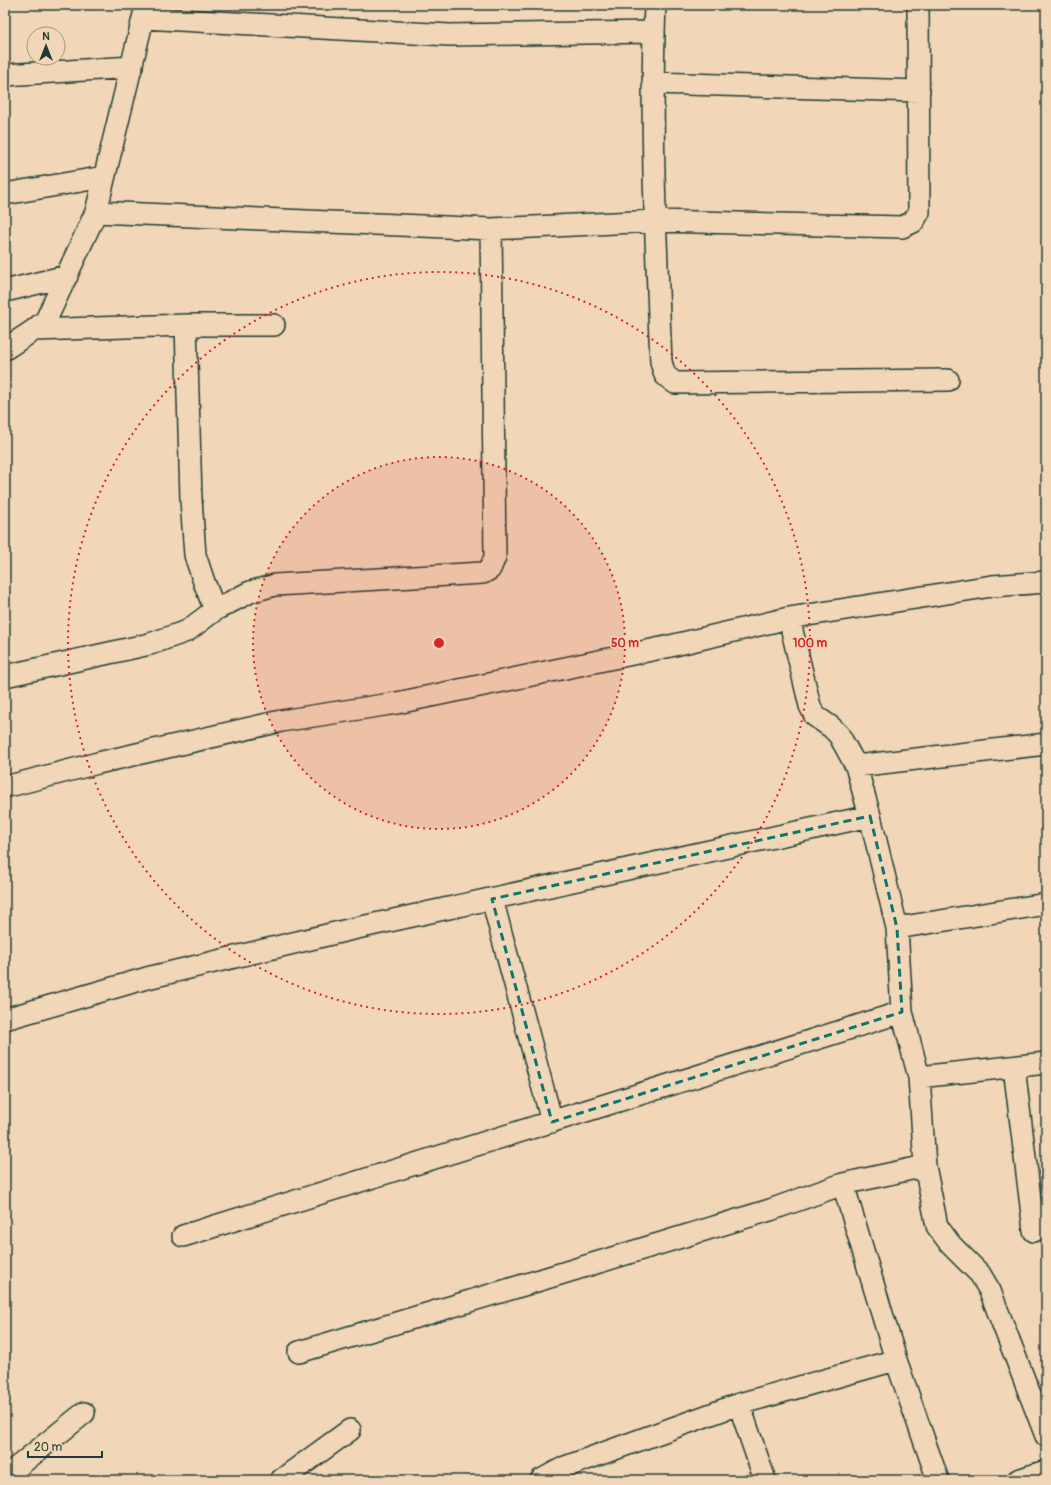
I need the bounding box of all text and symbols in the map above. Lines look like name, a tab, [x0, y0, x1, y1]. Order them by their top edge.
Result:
north arrow	[26, 26, 66, 66]
text: N	[42, 30, 50, 43]
centre of rings	[432, 636, 446, 650]
text: 50 m	[611, 636, 639, 651]
text: 100 m	[793, 636, 828, 651]
scale bar	[28, 1433, 102, 1459]
text: 20 m	[34, 1440, 63, 1455]

